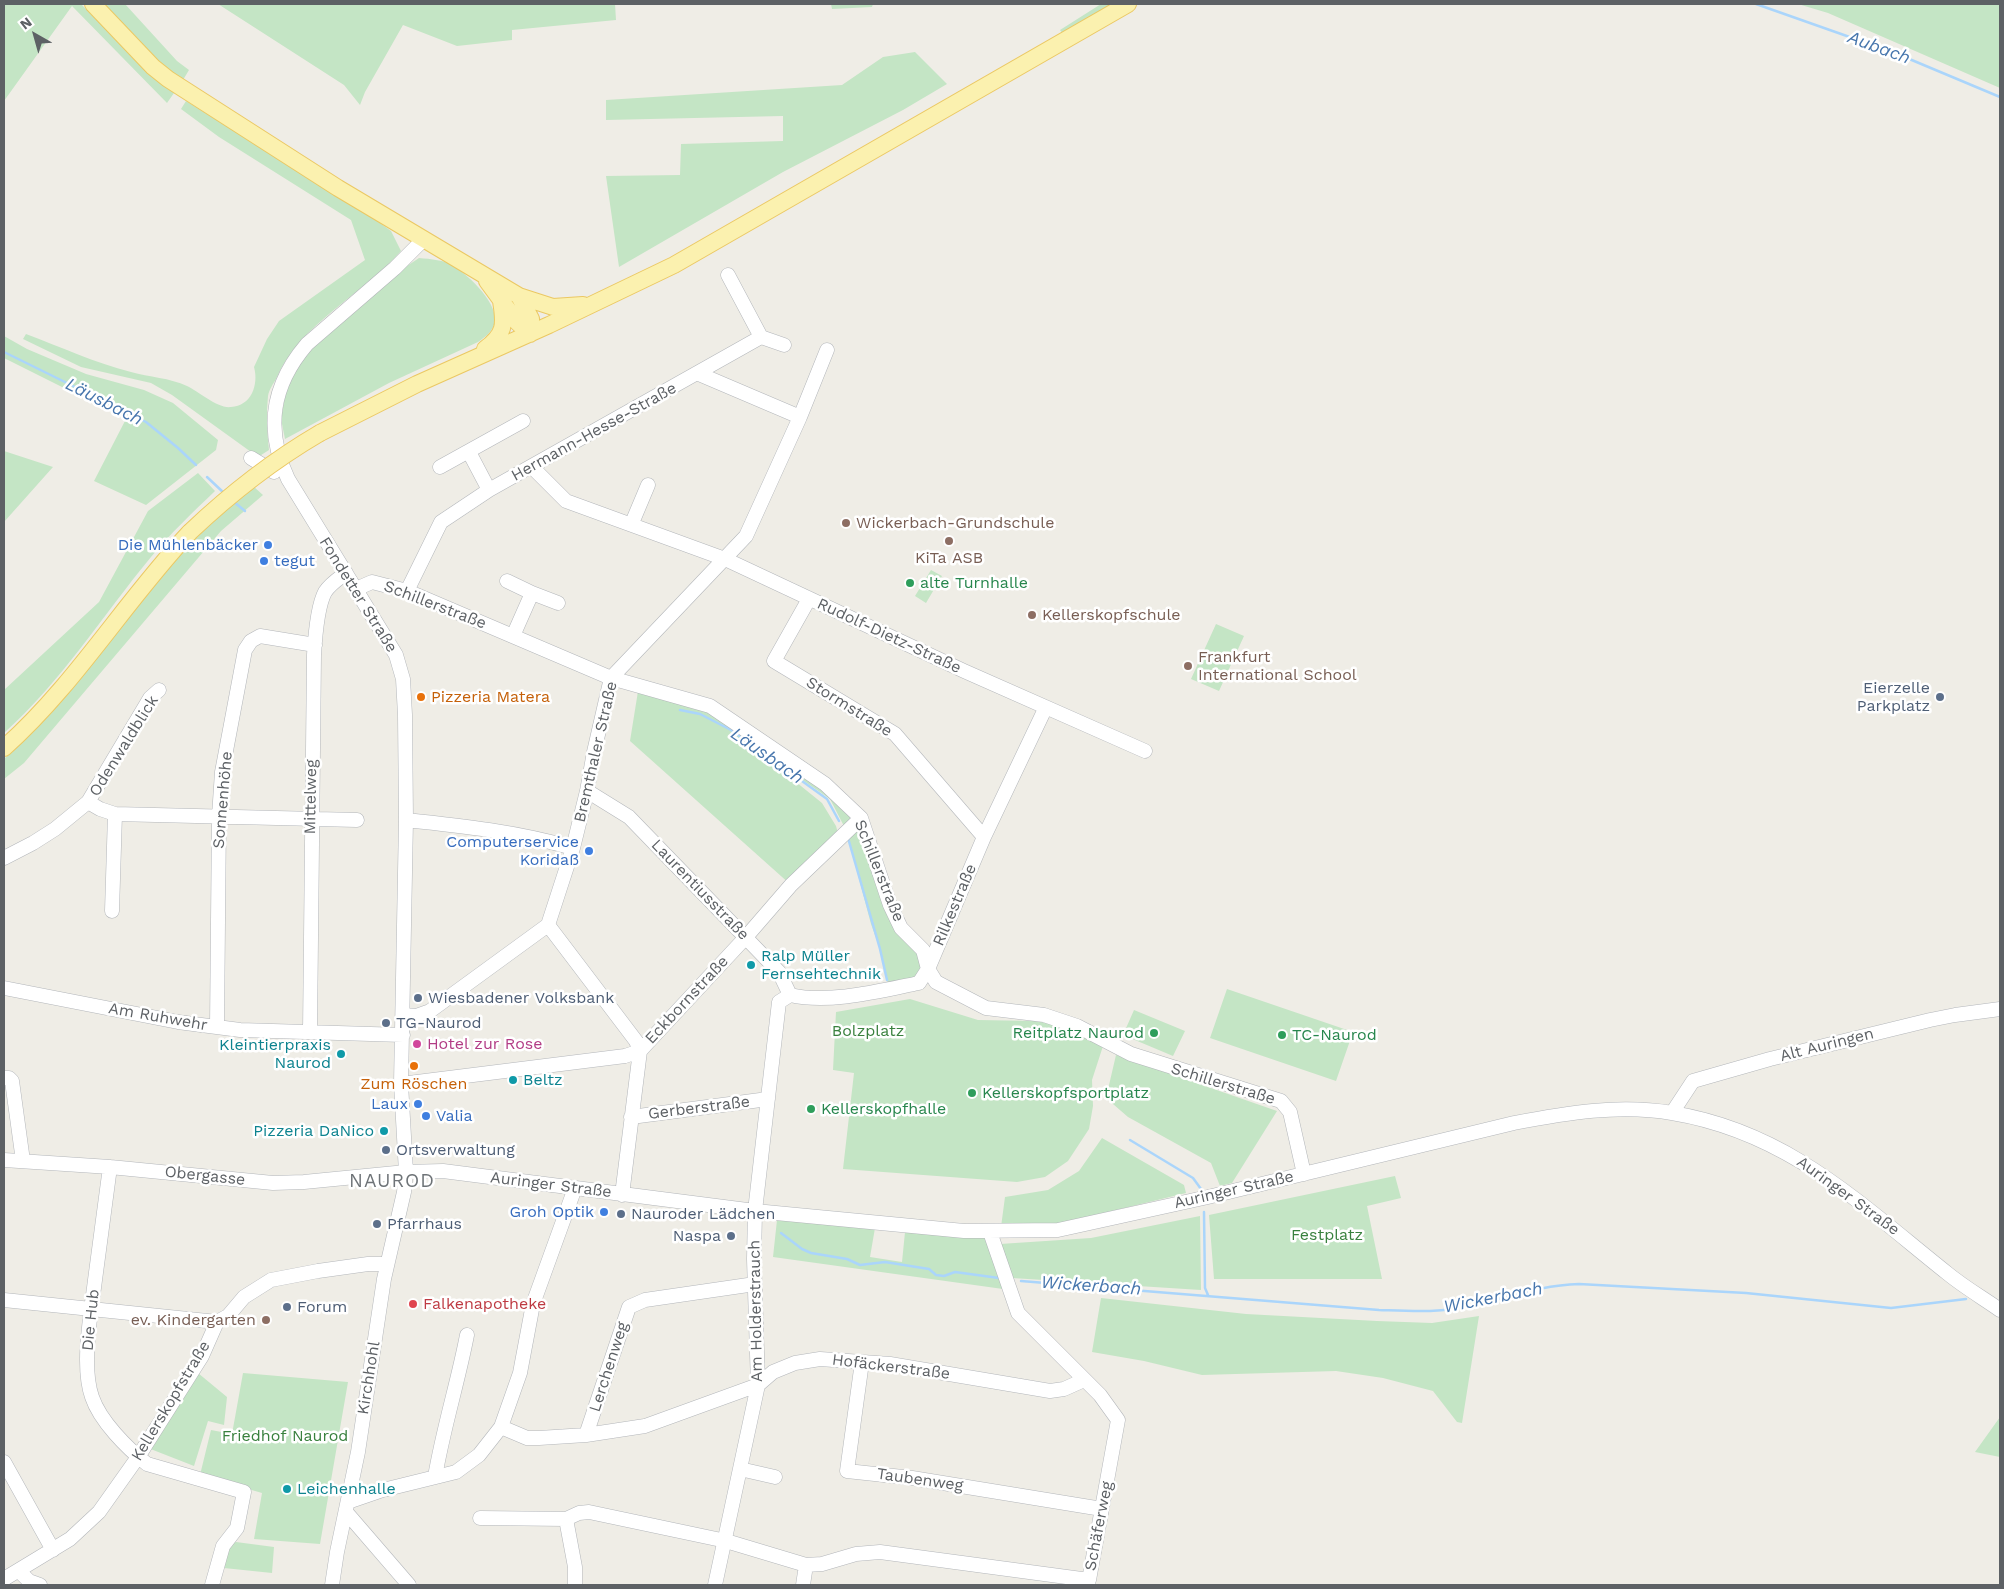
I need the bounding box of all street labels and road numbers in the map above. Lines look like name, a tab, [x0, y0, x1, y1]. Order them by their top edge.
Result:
street label: Hermann-Hesse-Straße	[508, 379, 680, 485]
street label: Fondetter Straße	[315, 534, 401, 656]
street label: Schillerstraße	[381, 577, 489, 633]
street label: Rudolf-Dietz-Straße	[814, 594, 964, 678]
street label: Stormstraße	[802, 673, 896, 741]
street label: Bremthaler Straße	[570, 680, 622, 824]
street label: Odenwaldblick	[85, 692, 163, 800]
street label: Sonnenhöhe	[209, 751, 237, 849]
street label: Mittelweg	[301, 759, 321, 835]
street label: Schillerstraße	[850, 817, 908, 925]
street label: Laurentiusstraße	[647, 836, 753, 944]
street label: Rilkestraße	[929, 861, 981, 949]
street label: Eckbornstraße	[641, 952, 733, 1048]
street label: Am Ruhwehr	[107, 999, 209, 1035]
street label: Alt Auringen	[1778, 1024, 1876, 1066]
street label: Schillerstraße	[1168, 1059, 1278, 1109]
street label: Gerberstraße	[647, 1092, 751, 1124]
street label: Auringer Straße	[1793, 1152, 1903, 1240]
street label: Obergasse	[164, 1162, 246, 1190]
street label: Auringer Straße	[1172, 1167, 1296, 1213]
street label: Auringer Straße	[489, 1168, 613, 1202]
street label: Am Holderstrauch	[745, 1240, 767, 1382]
street label: Die Hub	[78, 1288, 104, 1352]
street label: Lerchenweg	[585, 1320, 633, 1414]
street label: Kellerskopfstraße	[128, 1337, 214, 1465]
street label: Kirchhohl	[354, 1340, 384, 1416]
street label: Hofäckerstraße	[831, 1350, 951, 1384]
street label: Taubenweg	[876, 1464, 964, 1496]
street label: Schäferweg	[1081, 1480, 1117, 1572]

